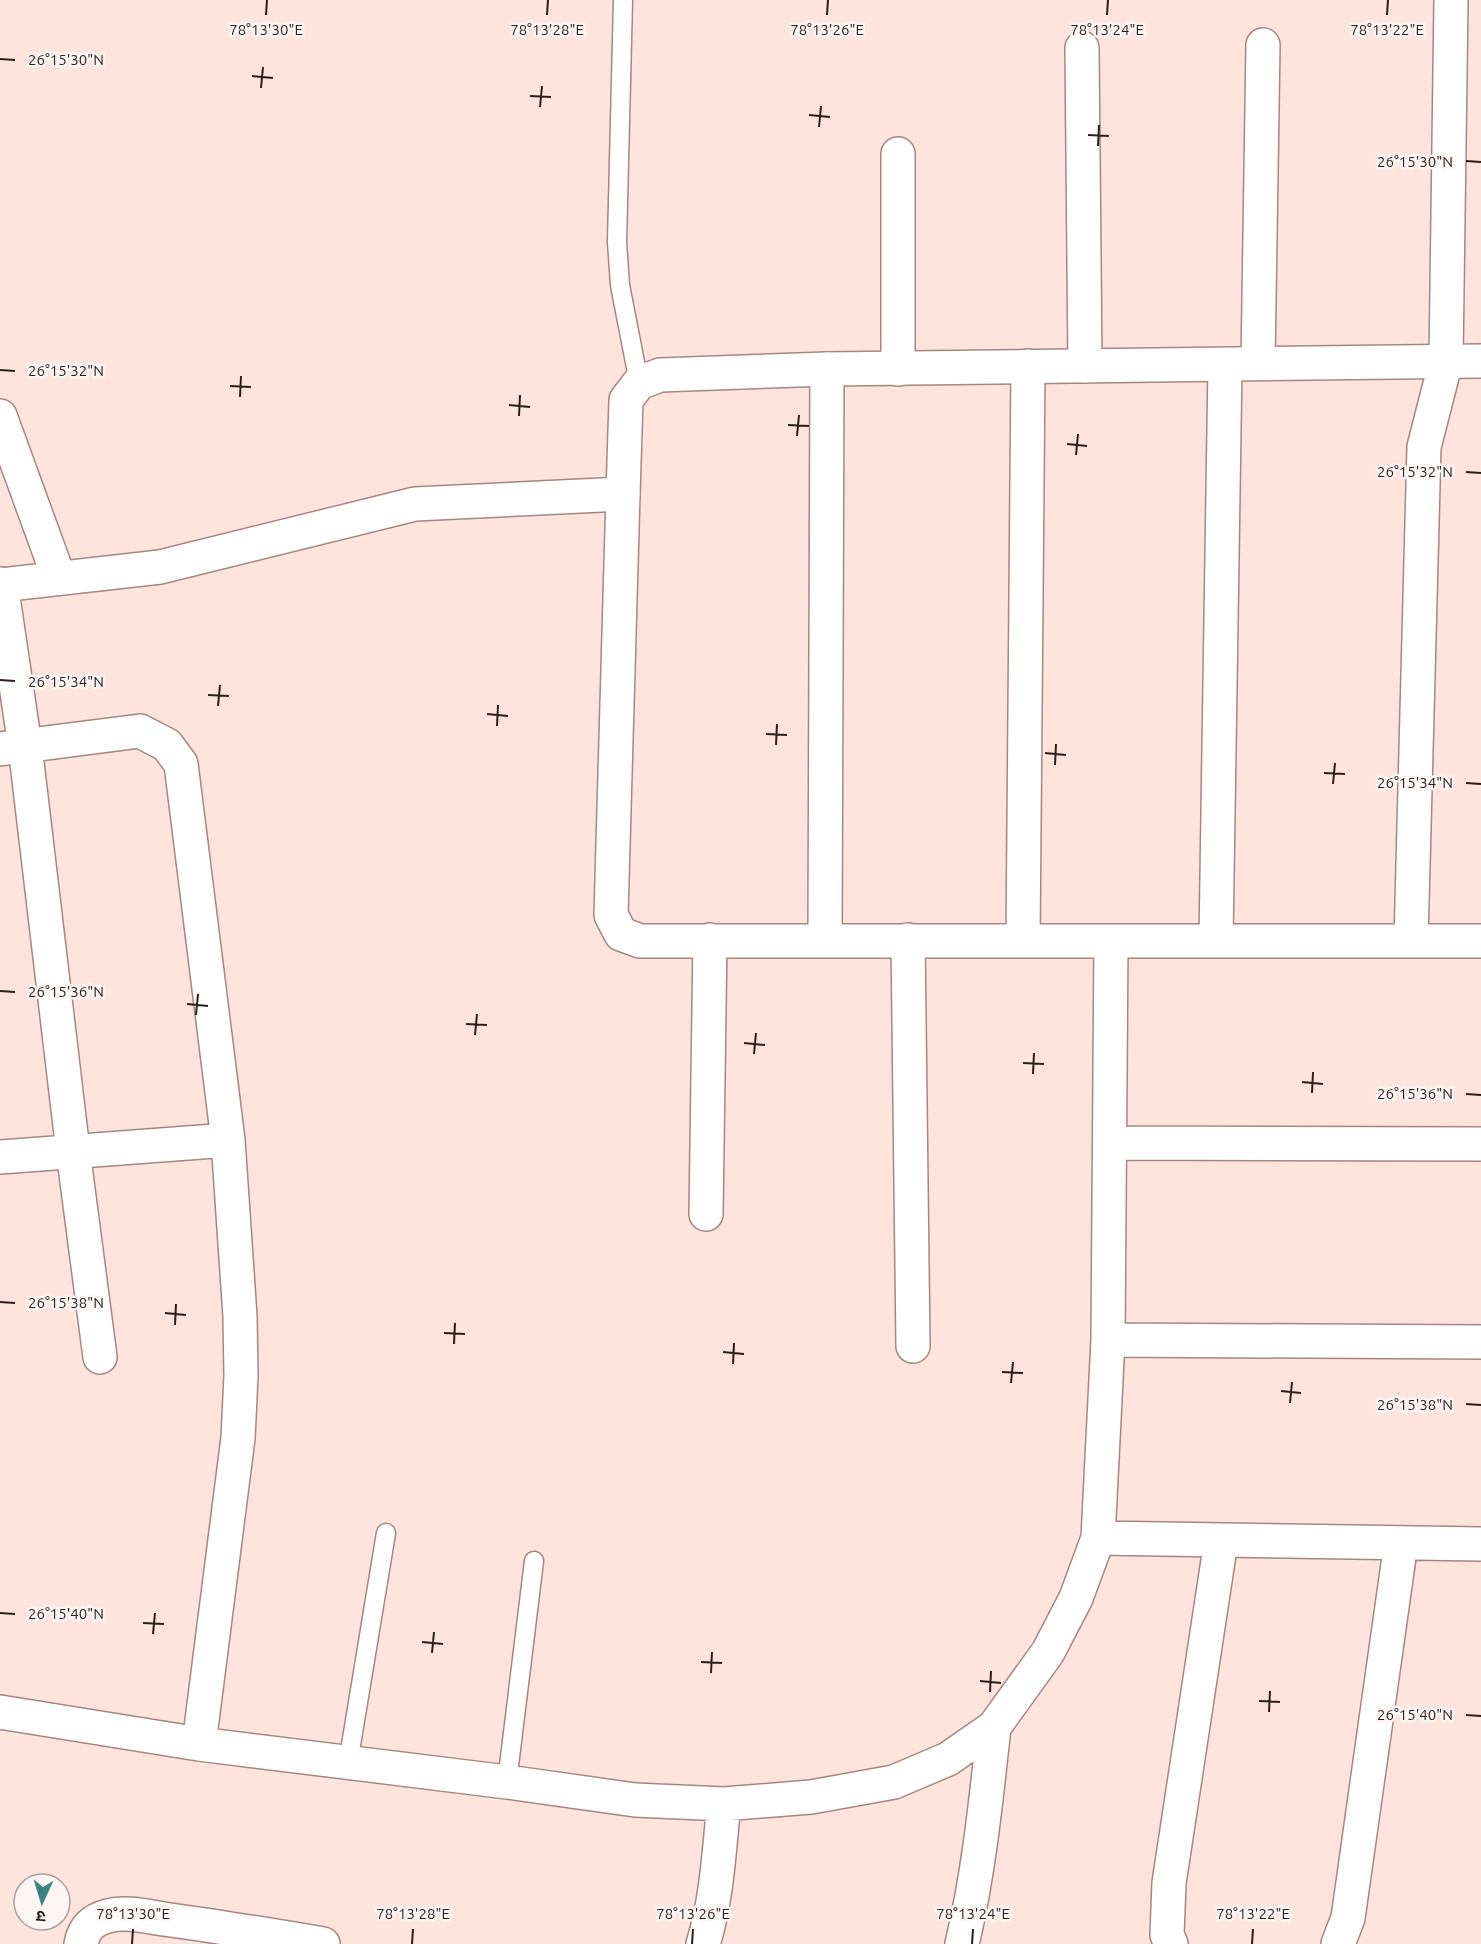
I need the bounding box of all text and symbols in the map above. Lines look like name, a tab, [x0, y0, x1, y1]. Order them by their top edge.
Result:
text: 78°13'30"E	[229, 21, 303, 38]
text: 78°13'28"E	[510, 21, 584, 38]
text: 78°13'26"E	[790, 21, 864, 38]
text: 78°13'24"E	[1070, 21, 1144, 38]
text: 78°13'22"E	[1350, 21, 1424, 38]
text: 26°15'30"N	[28, 51, 104, 68]
text: 26°15'30"N	[1377, 153, 1453, 170]
text: 26°15'32"N	[28, 362, 104, 379]
text: 26°15'32"N	[1377, 463, 1453, 480]
text: 26°15'34"N	[28, 673, 104, 690]
text: 26°15'34"N	[1377, 774, 1453, 791]
text: 26°15'36"N	[28, 983, 104, 1000]
text: 26°15'36"N	[1377, 1085, 1453, 1102]
text: 26°15'38"N	[28, 1294, 104, 1311]
text: 26°15'38"N	[1377, 1396, 1453, 1413]
text: 26°15'40"N	[28, 1605, 104, 1622]
text: 26°15'40"N	[1377, 1706, 1453, 1723]
north arrow	[12, 1872, 72, 1932]
text: 78°13'30"E	[96, 1905, 170, 1922]
text: 78°13'28"E	[376, 1905, 450, 1922]
text: 78°13'26"E	[656, 1905, 730, 1922]
text: 78°13'24"E	[936, 1905, 1010, 1922]
text: 78°13'22"E	[1216, 1905, 1290, 1922]
text: उ	[35, 1908, 46, 1926]

